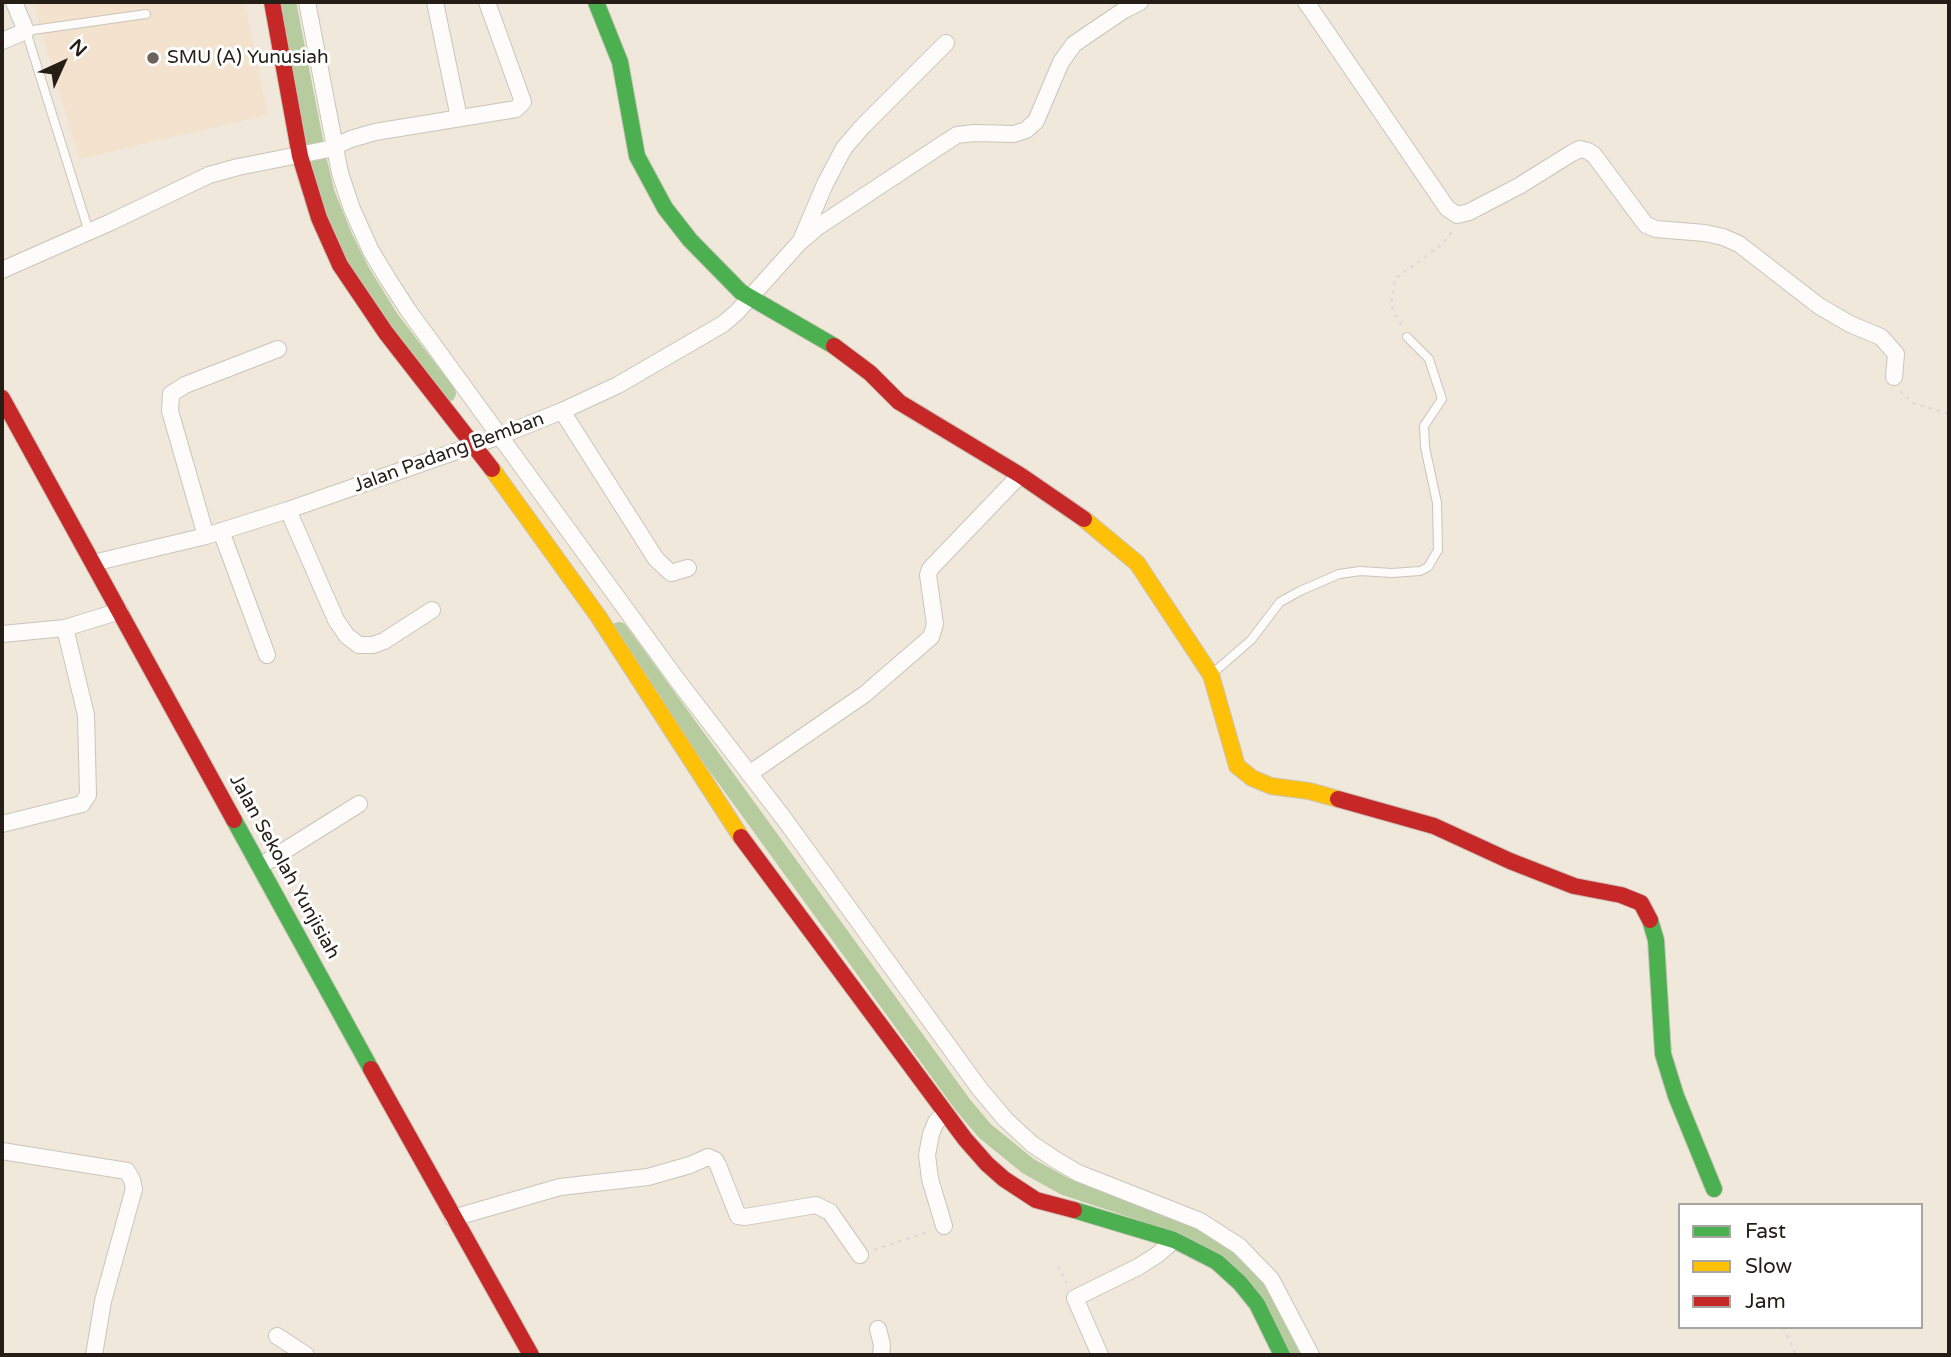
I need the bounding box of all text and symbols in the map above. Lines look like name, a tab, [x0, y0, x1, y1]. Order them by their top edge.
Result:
north arrow	[28, 28, 98, 98]
text: N	[65, 35, 91, 61]
place label: SMU (A) Yunusiah	[167, 47, 328, 69]
marker: SMU (A) Yunusiah	[145, 50, 161, 66]
street label: Jalan Padang Bemban	[351, 408, 547, 498]
street label: Jalan Sekolah Yunjisiah	[224, 771, 344, 963]
legend	[1678, 1203, 1923, 1329]
text: Fast	[1745, 1219, 1786, 1244]
text: Slow	[1745, 1254, 1792, 1279]
text: Jam	[1745, 1289, 1786, 1314]

